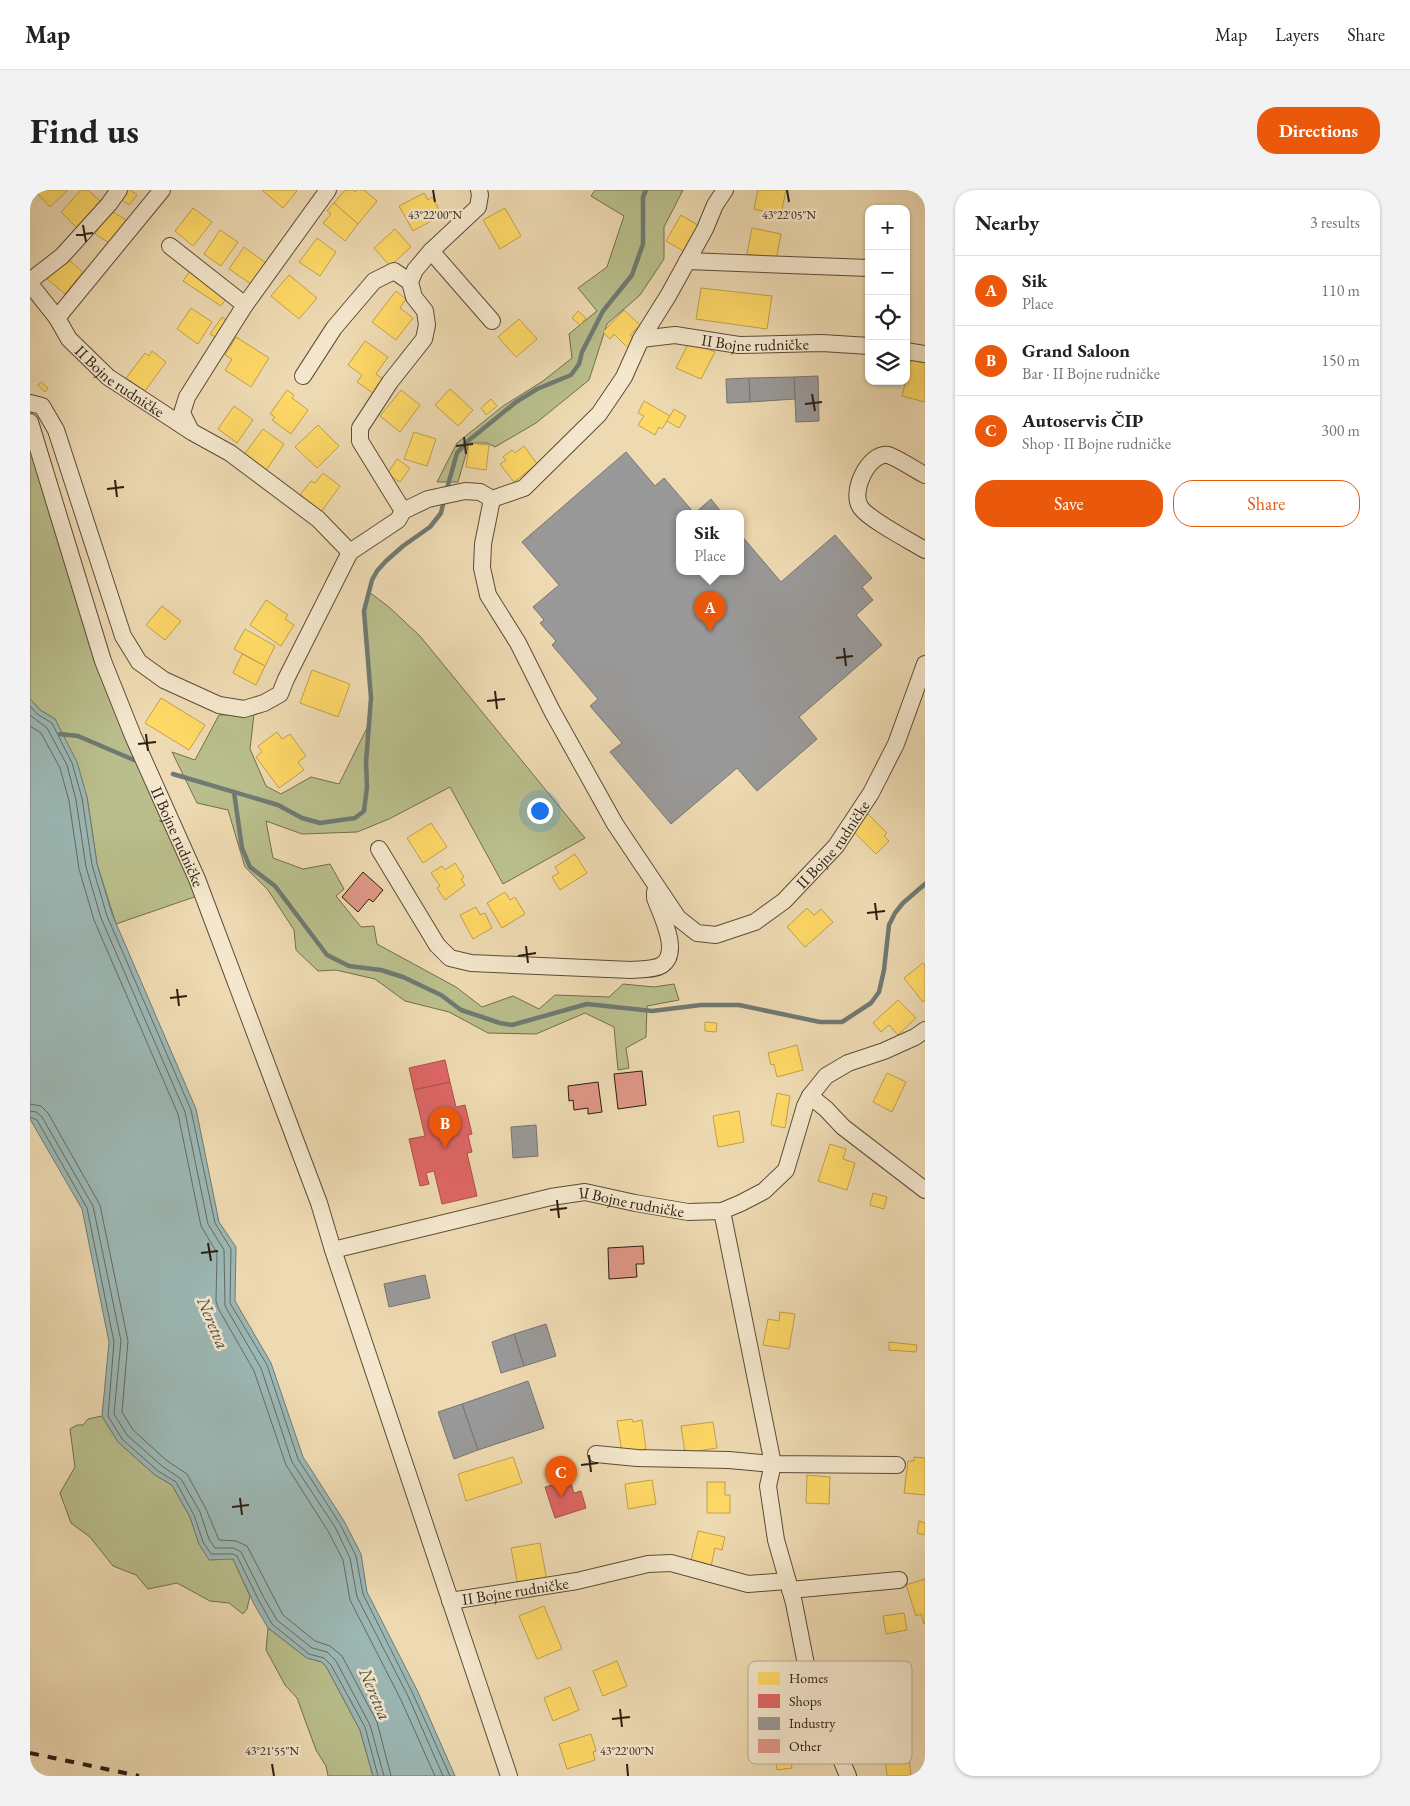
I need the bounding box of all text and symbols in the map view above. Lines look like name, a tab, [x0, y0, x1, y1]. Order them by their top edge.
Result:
text: Map	[25, 19, 70, 50]
text: Map	[1215, 23, 1247, 46]
text: Layers	[1275, 23, 1319, 46]
text: Share	[1347, 23, 1385, 46]
button: Directions	[1257, 107, 1380, 154]
text: Find us	[30, 108, 139, 153]
map controls	[865, 205, 910, 385]
button: +	[865, 205, 910, 250]
text: 43°22'00"N	[408, 207, 462, 223]
text: 43°22'05"N	[762, 207, 816, 223]
text: Nearby	[975, 209, 1039, 236]
text: 3 results	[1310, 212, 1360, 233]
button: −	[865, 250, 910, 295]
text: Sik	[1022, 268, 1047, 293]
text: A	[985, 280, 997, 301]
text: 110 m	[1321, 280, 1360, 301]
text: Place	[1022, 293, 1054, 314]
button: locate	[865, 295, 910, 340]
street label: II Bojne rudničke	[700, 329, 809, 356]
text: Grand Saloon	[1022, 338, 1130, 363]
button: layers	[865, 340, 910, 385]
street label: II Bojne rudničke	[70, 341, 168, 422]
text: B	[986, 350, 996, 371]
text: 150 m	[1321, 350, 1360, 371]
text: Bar · II Bojne rudničke	[1022, 363, 1160, 384]
text: Autoservis ČIP	[1022, 408, 1143, 433]
text: C	[985, 420, 997, 441]
text: 300 m	[1321, 420, 1360, 441]
text: Shop · II Bojne rudničke	[1022, 433, 1171, 454]
button: Save	[975, 480, 1163, 527]
button: Share	[1173, 480, 1360, 527]
popup	[676, 510, 744, 575]
text: Sik	[694, 520, 720, 545]
text: Place	[694, 545, 726, 566]
pin: A	[694, 591, 726, 632]
street label: II Bojne rudničke	[146, 784, 209, 890]
street label: II Bojne rudničke	[791, 796, 874, 893]
your location	[527, 798, 553, 824]
pin: B	[429, 1107, 461, 1148]
street label: II Bojne rudničke	[577, 1182, 686, 1222]
water label: Neretva	[192, 1292, 235, 1352]
pin: C	[545, 1456, 577, 1497]
street label: II Bojne rudničke	[461, 1572, 570, 1610]
legend	[748, 1661, 912, 1764]
water label: Neretva	[354, 1663, 397, 1723]
text: Homes	[789, 1669, 829, 1687]
text: Shops	[789, 1692, 822, 1710]
text: Industry	[789, 1714, 836, 1732]
text: Other	[789, 1737, 822, 1755]
text: 43°21'55"N	[245, 1743, 299, 1759]
text: 43°22'00"N	[600, 1743, 654, 1759]

